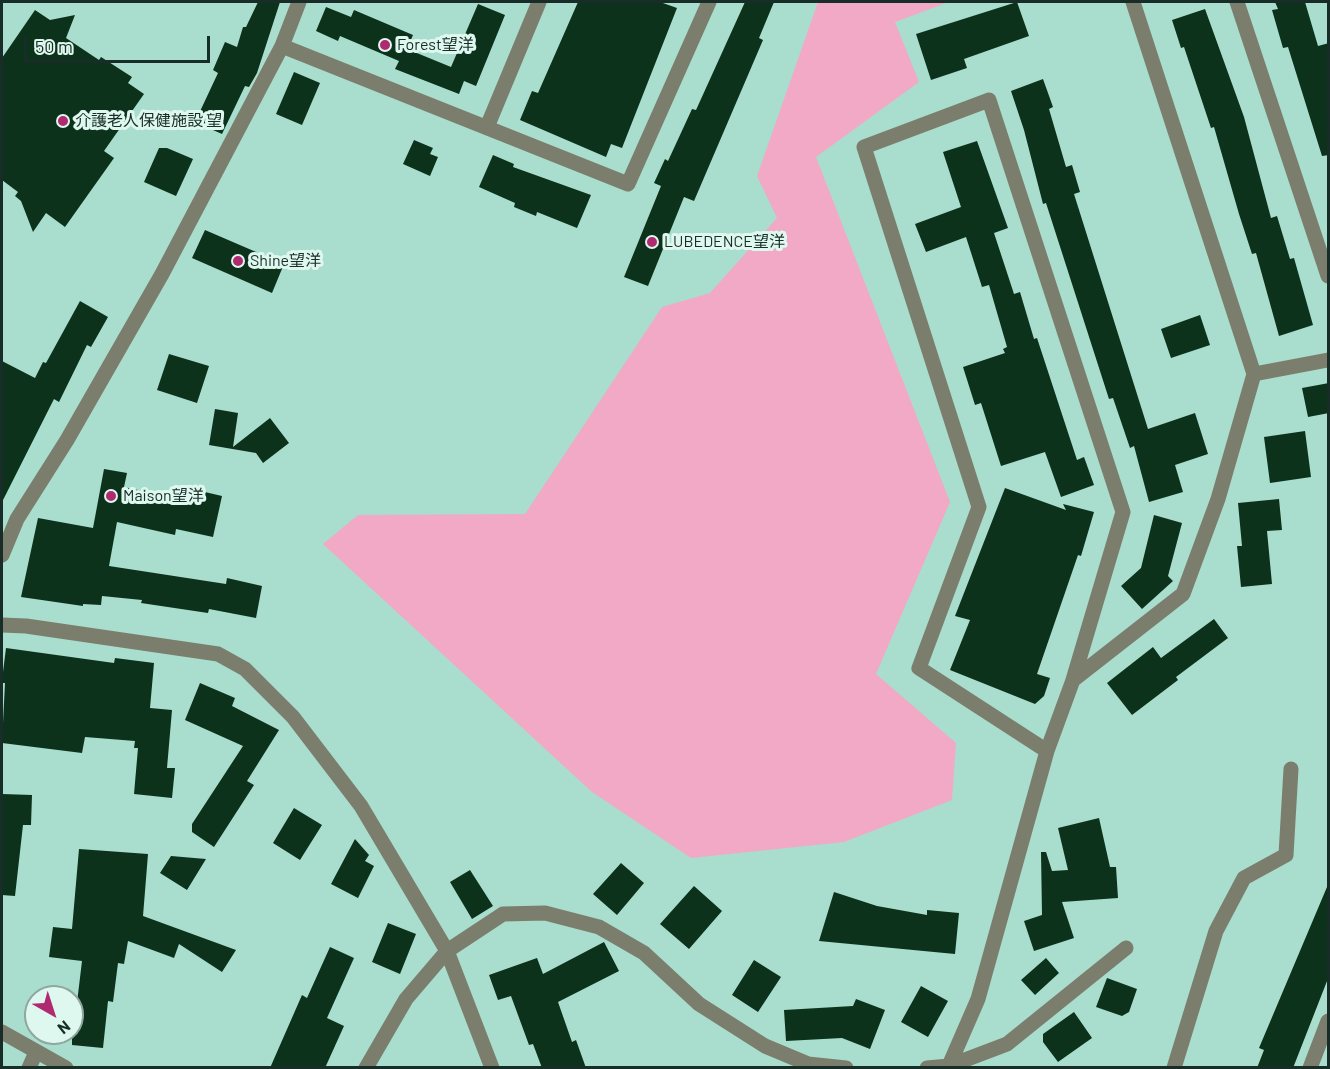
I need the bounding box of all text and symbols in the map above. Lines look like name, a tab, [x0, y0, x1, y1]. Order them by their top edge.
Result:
scale bar	[27, 24, 213, 62]
text: 50 m	[35, 35, 73, 57]
place label: Forest望洋	[397, 35, 474, 55]
marker: Forest望洋	[378, 38, 392, 52]
place label: 介護老人保健施設 望	[75, 111, 222, 131]
marker: 介護老人保健施設 望	[56, 114, 70, 128]
place label: LUBEDENCE望洋	[664, 232, 785, 252]
marker: LUBEDENCE望洋	[645, 235, 659, 249]
place label: Shine望洋	[250, 251, 321, 271]
marker: Shine望洋	[231, 254, 245, 268]
place label: Maison望洋	[123, 486, 204, 506]
marker: Maison望洋	[104, 489, 118, 503]
north arrow	[24, 985, 84, 1045]
text: N	[54, 1017, 75, 1039]

